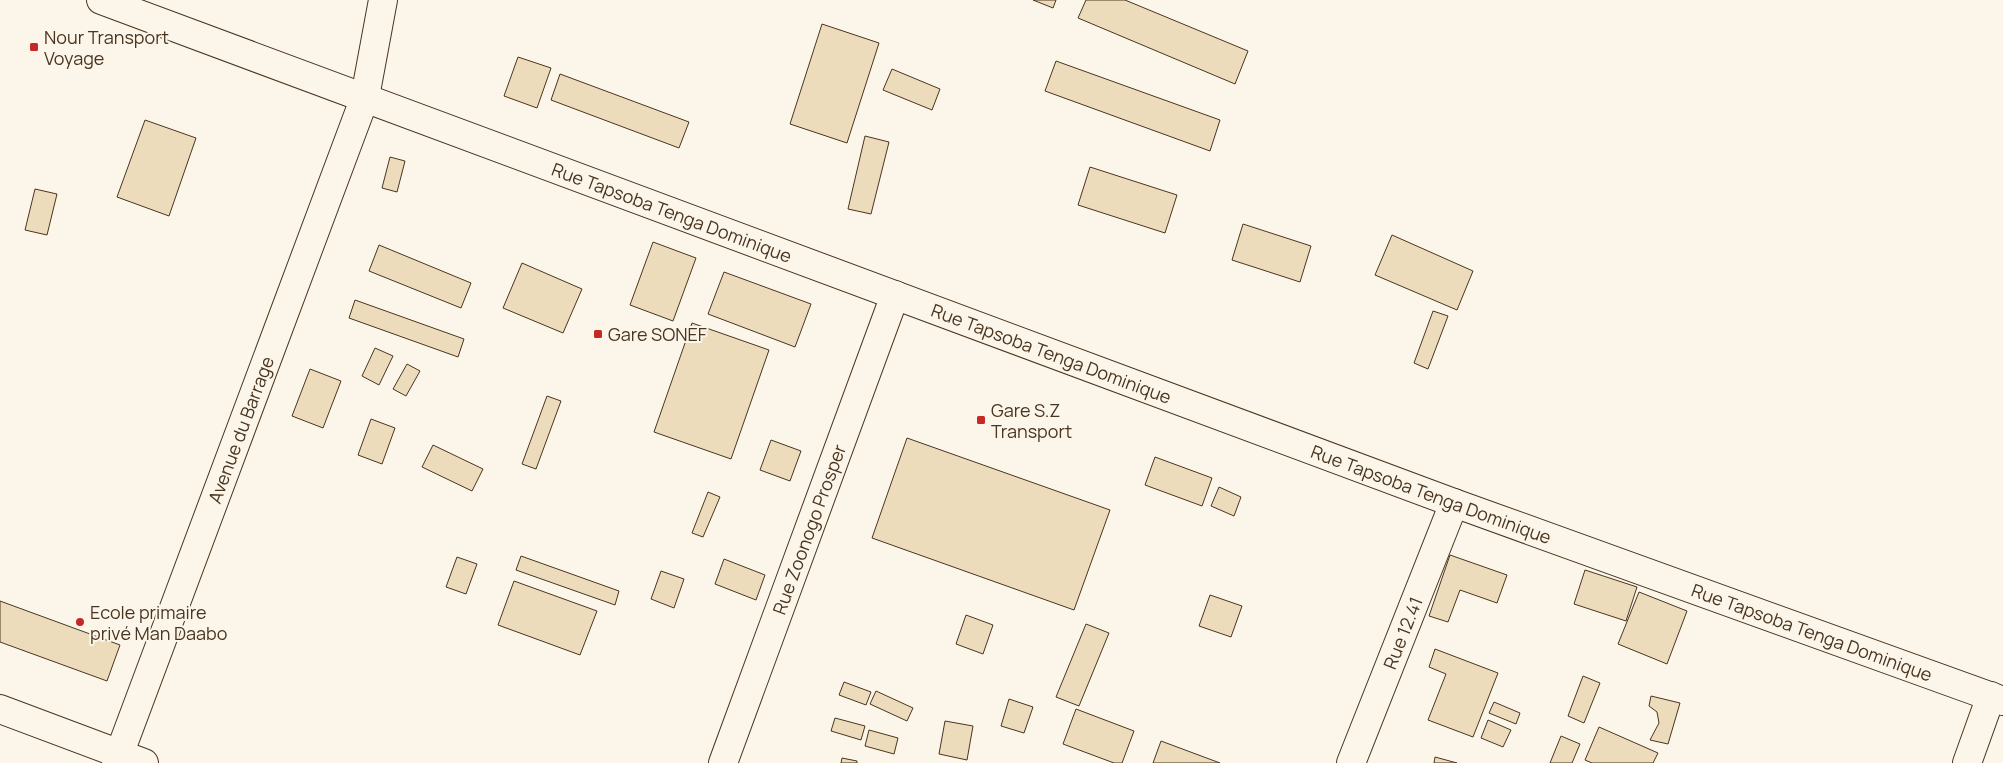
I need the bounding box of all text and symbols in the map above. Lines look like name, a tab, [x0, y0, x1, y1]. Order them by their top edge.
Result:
place label: Nour Transport Voyage	[44, 25, 169, 70]
marker: Nour Transport Voyage	[28, 41, 40, 53]
street label: Rue Tapsoba Tenga Dominique	[549, 157, 795, 268]
street label: Rue Tapsoba Tenga Dominique	[928, 298, 1175, 409]
place label: Gare SONEF	[608, 322, 707, 346]
marker: Gare SONEF	[592, 328, 604, 340]
street label: Avenue du Barrage	[202, 353, 279, 506]
place label: Gare S.Z Transport	[991, 398, 1072, 443]
marker: Gare S.Z Transport	[975, 414, 987, 426]
street label: Rue Tapsoba Tenga Dominique	[1308, 439, 1555, 549]
street label: Rue Zoonogo Prosper	[767, 440, 851, 618]
street label: Rue Tapsoba Tenga Dominique	[1688, 578, 1936, 687]
street label: Rue 12.41	[1377, 593, 1428, 672]
place label: Ecole primaire privé Man Daabo	[90, 600, 227, 645]
marker: Ecole primaire privé Man Daabo	[74, 616, 86, 628]

